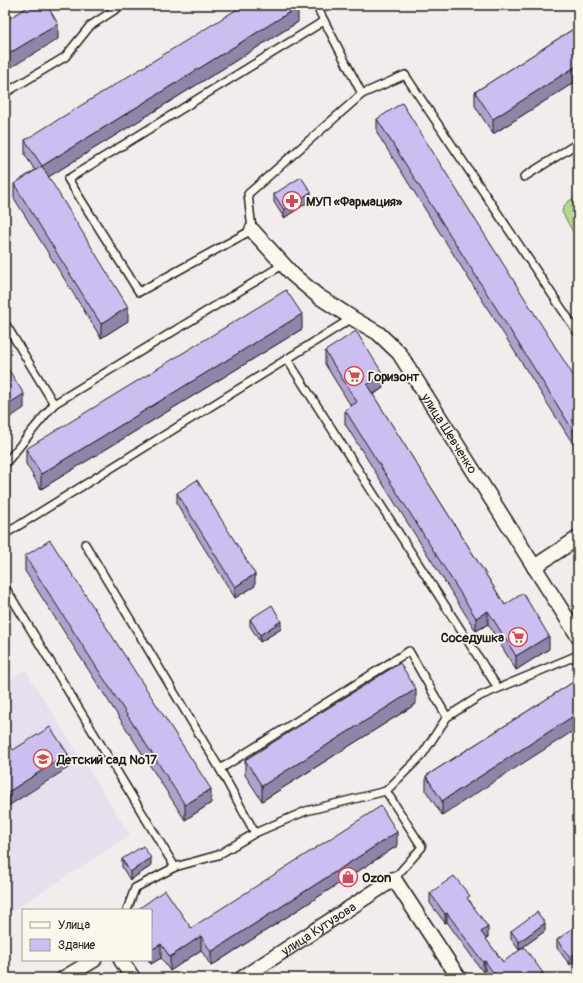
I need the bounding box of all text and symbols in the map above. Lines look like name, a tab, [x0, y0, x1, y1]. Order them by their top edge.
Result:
pharmacy icon: МУП «Фармация»	[281, 190, 303, 212]
place label: МУП «Фармация»	[306, 194, 403, 210]
supermarket icon: Горизонт	[343, 365, 365, 387]
place label: Горизонт	[368, 369, 420, 385]
street label: улица Шевченко	[417, 390, 480, 477]
supermarket icon: Соседушка	[507, 626, 529, 648]
place label: Соседушка	[441, 630, 504, 646]
school or university icon: Детский сад №17	[32, 748, 54, 770]
place label: Детский сад №17	[56, 752, 157, 768]
shop icon: Ozon	[337, 866, 359, 888]
place label: Ozon	[362, 870, 392, 886]
street label: улица Кутузова	[278, 899, 359, 960]
legend	[22, 909, 152, 961]
text: Улица	[58, 918, 90, 933]
text: Здание	[58, 938, 95, 953]

